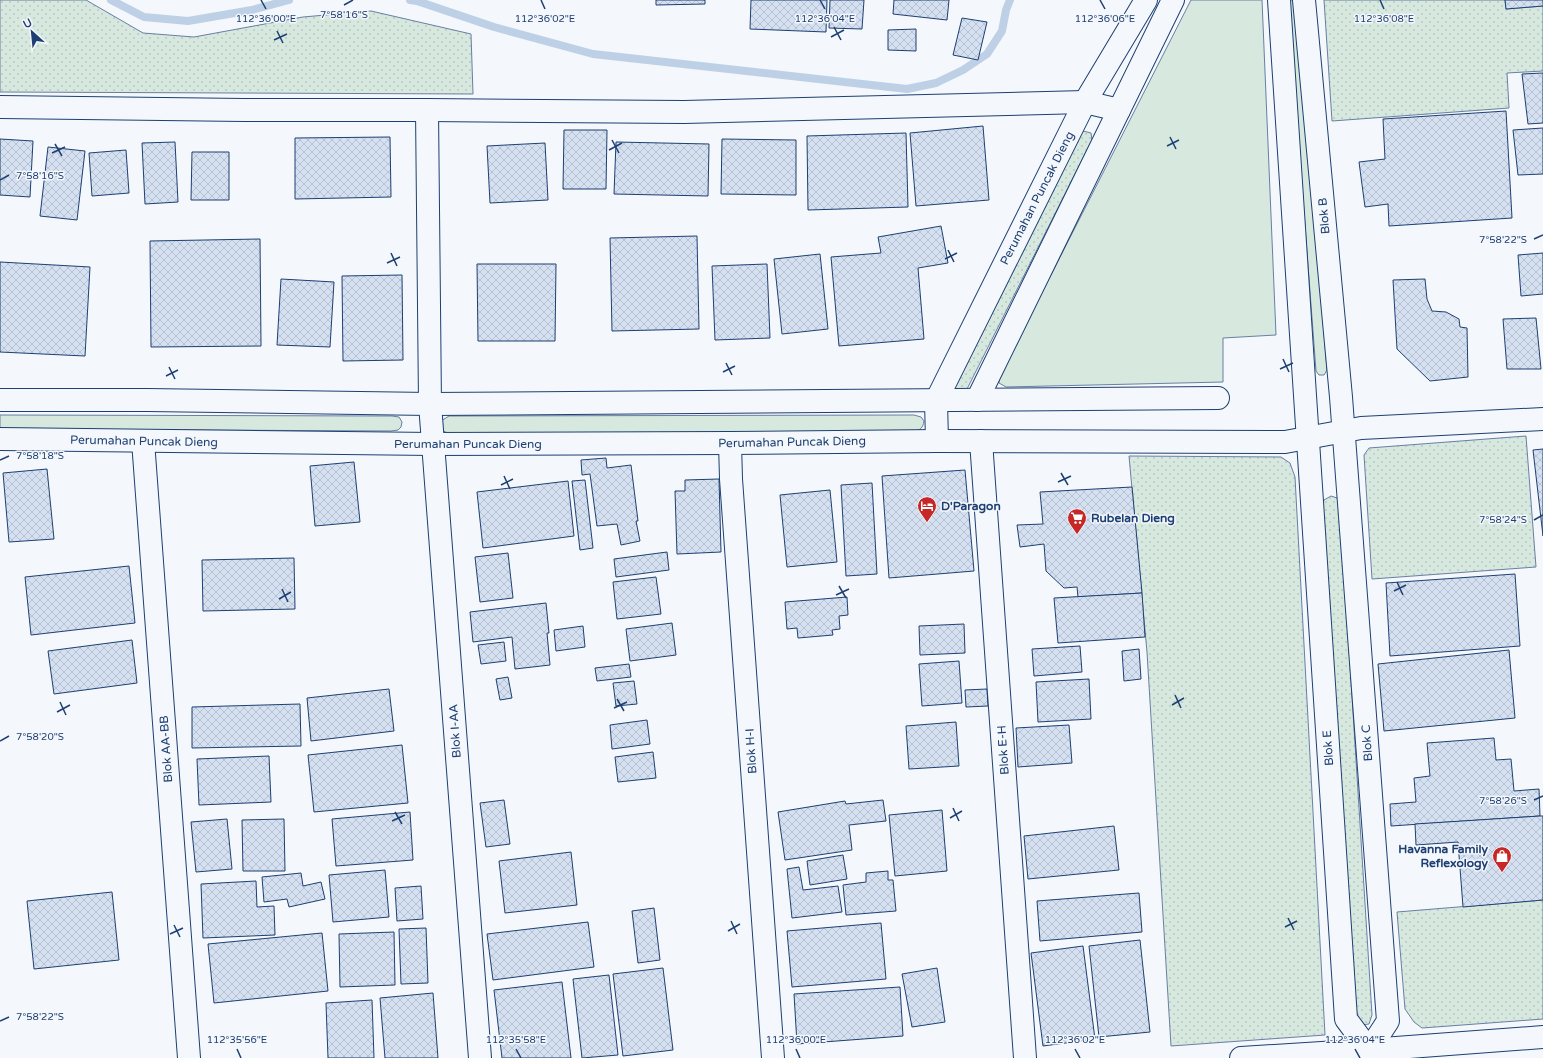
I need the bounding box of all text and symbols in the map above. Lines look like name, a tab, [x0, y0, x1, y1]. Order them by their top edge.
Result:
text: 7°58'16"S	[320, 9, 368, 21]
north arrow	[12, 12, 52, 52]
text: 112°36'00"E	[236, 13, 296, 25]
text: 112°36'02"E	[515, 13, 575, 25]
text: 112°36'04"E	[795, 13, 855, 25]
text: 112°36'06"E	[1075, 13, 1135, 25]
text: 112°36'08"E	[1354, 13, 1414, 25]
text: U	[21, 16, 34, 31]
street label: Perumahan Puncak Dieng	[997, 129, 1077, 267]
text: 7°58'16"S	[16, 170, 64, 182]
street label: Blok B	[1315, 197, 1333, 235]
text: 7°58'22"S	[1479, 234, 1527, 246]
street label: Perumahan Puncak Dieng	[70, 433, 218, 449]
street label: Perumahan Puncak Dieng	[718, 434, 866, 450]
street label: Perumahan Puncak Dieng	[394, 437, 542, 451]
text: 7°58'18"S	[16, 450, 64, 462]
hotel icon: D'Paragon	[916, 495, 938, 523]
place label: D'Paragon	[941, 499, 1001, 514]
supermarket icon: Rubelan Dieng	[1066, 507, 1088, 535]
place label: Rubelan Dieng	[1091, 511, 1175, 526]
text: 7°58'24"S	[1479, 514, 1527, 526]
street label: Blok I-AA	[446, 704, 464, 758]
street label: Blok AA-BB	[157, 715, 175, 783]
street label: Blok C	[1359, 724, 1375, 762]
street label: Blok E-H	[994, 725, 1012, 775]
street label: Blok H-I	[742, 728, 760, 774]
street label: Blok E	[1320, 729, 1336, 766]
text: 7°58'20"S	[16, 731, 64, 743]
text: 7°58'26"S	[1479, 795, 1527, 807]
place label: Havanna Family Reflexology	[1398, 842, 1489, 871]
shop icon: Havanna Family Reflexology	[1491, 845, 1513, 873]
text: 7°58'22"S	[16, 1011, 64, 1023]
text: 112°35'56"E	[207, 1034, 267, 1046]
text: 112°35'58"E	[486, 1034, 546, 1046]
text: 112°36'00"E	[766, 1034, 826, 1046]
text: 112°36'02"E	[1045, 1034, 1105, 1046]
text: 112°36'04"E	[1325, 1034, 1385, 1046]

